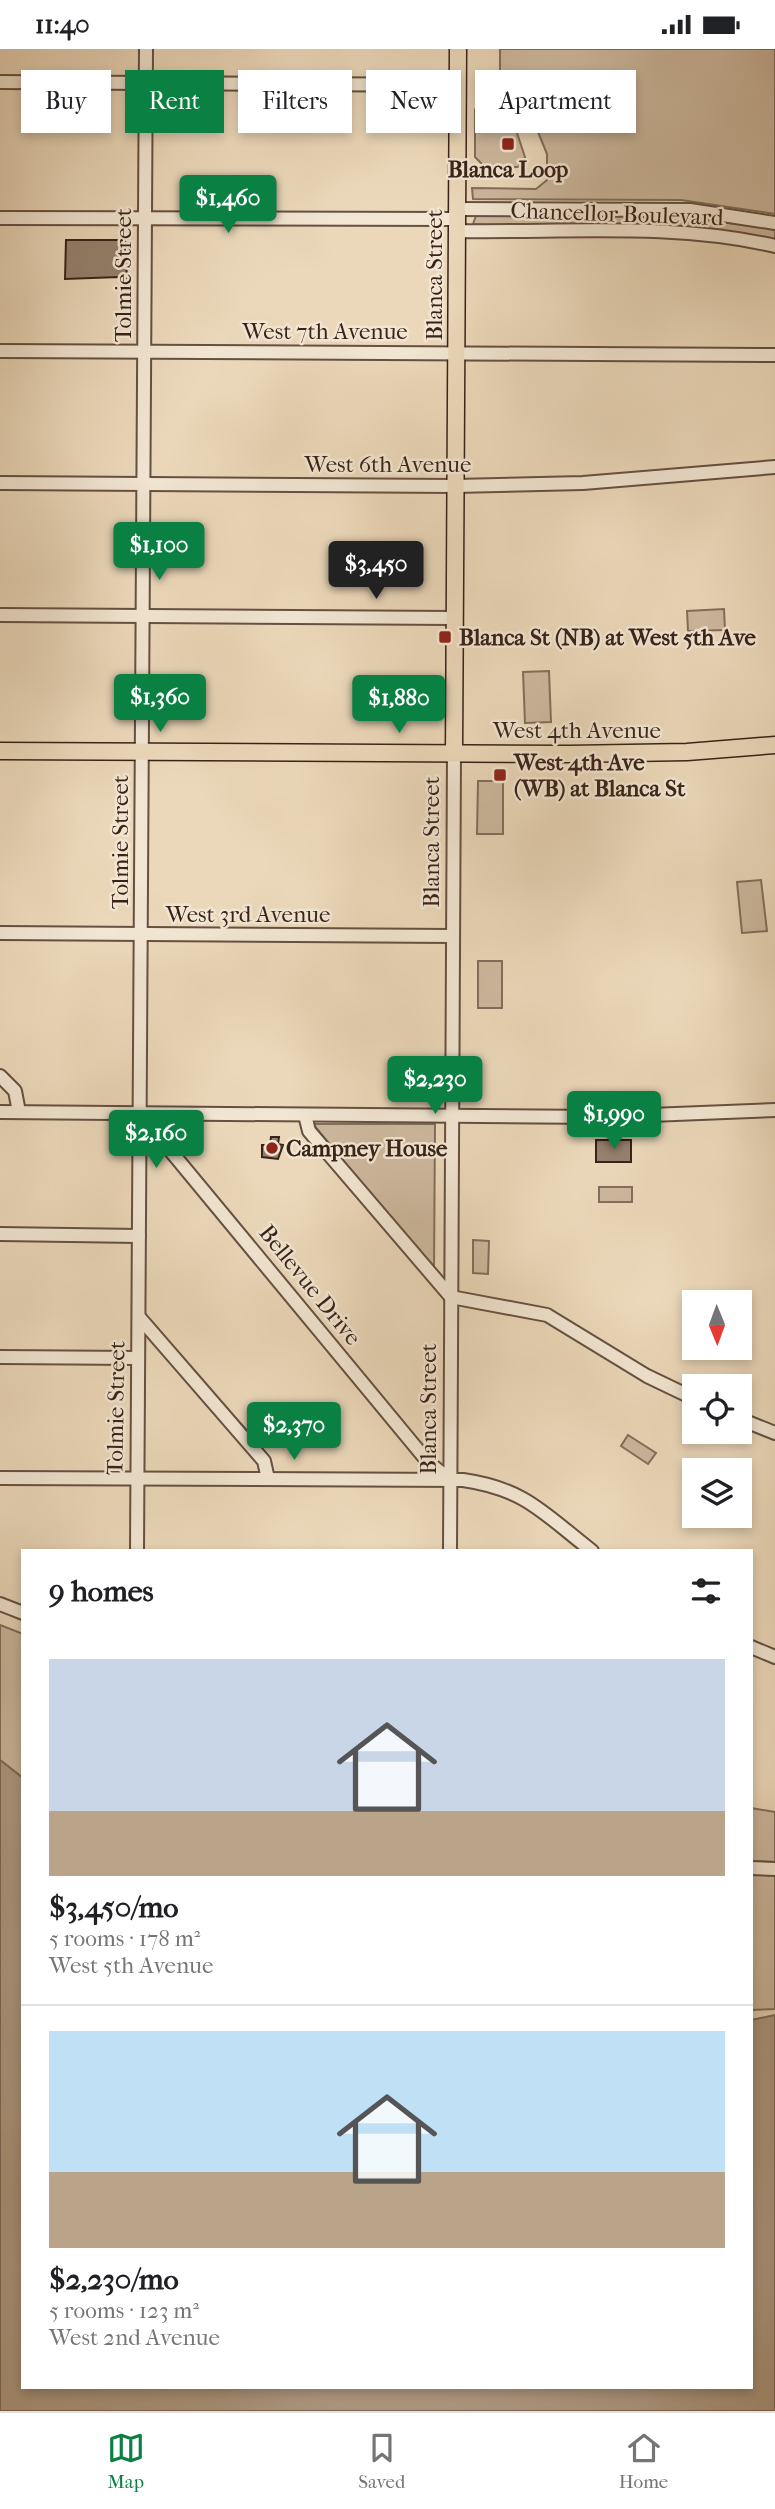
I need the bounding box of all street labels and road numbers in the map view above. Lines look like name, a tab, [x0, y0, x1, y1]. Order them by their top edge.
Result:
street label: Chancellor Boulevard	[510, 197, 724, 231]
street label: Tolmie Street	[110, 208, 137, 342]
street label: Blanca Street	[421, 209, 448, 341]
street label: West 7th Avenue	[241, 318, 408, 345]
street label: West 6th Avenue	[304, 451, 471, 478]
street label: West 4th Avenue	[492, 717, 661, 744]
street label: Tolmie Street	[107, 775, 134, 909]
street label: Blanca Street	[418, 776, 445, 908]
street label: West 3rd Avenue	[165, 901, 330, 928]
street label: Bellevue Drive	[253, 1219, 367, 1351]
street label: Tolmie Street	[101, 1341, 131, 1475]
street label: Blanca Street	[415, 1343, 442, 1475]

